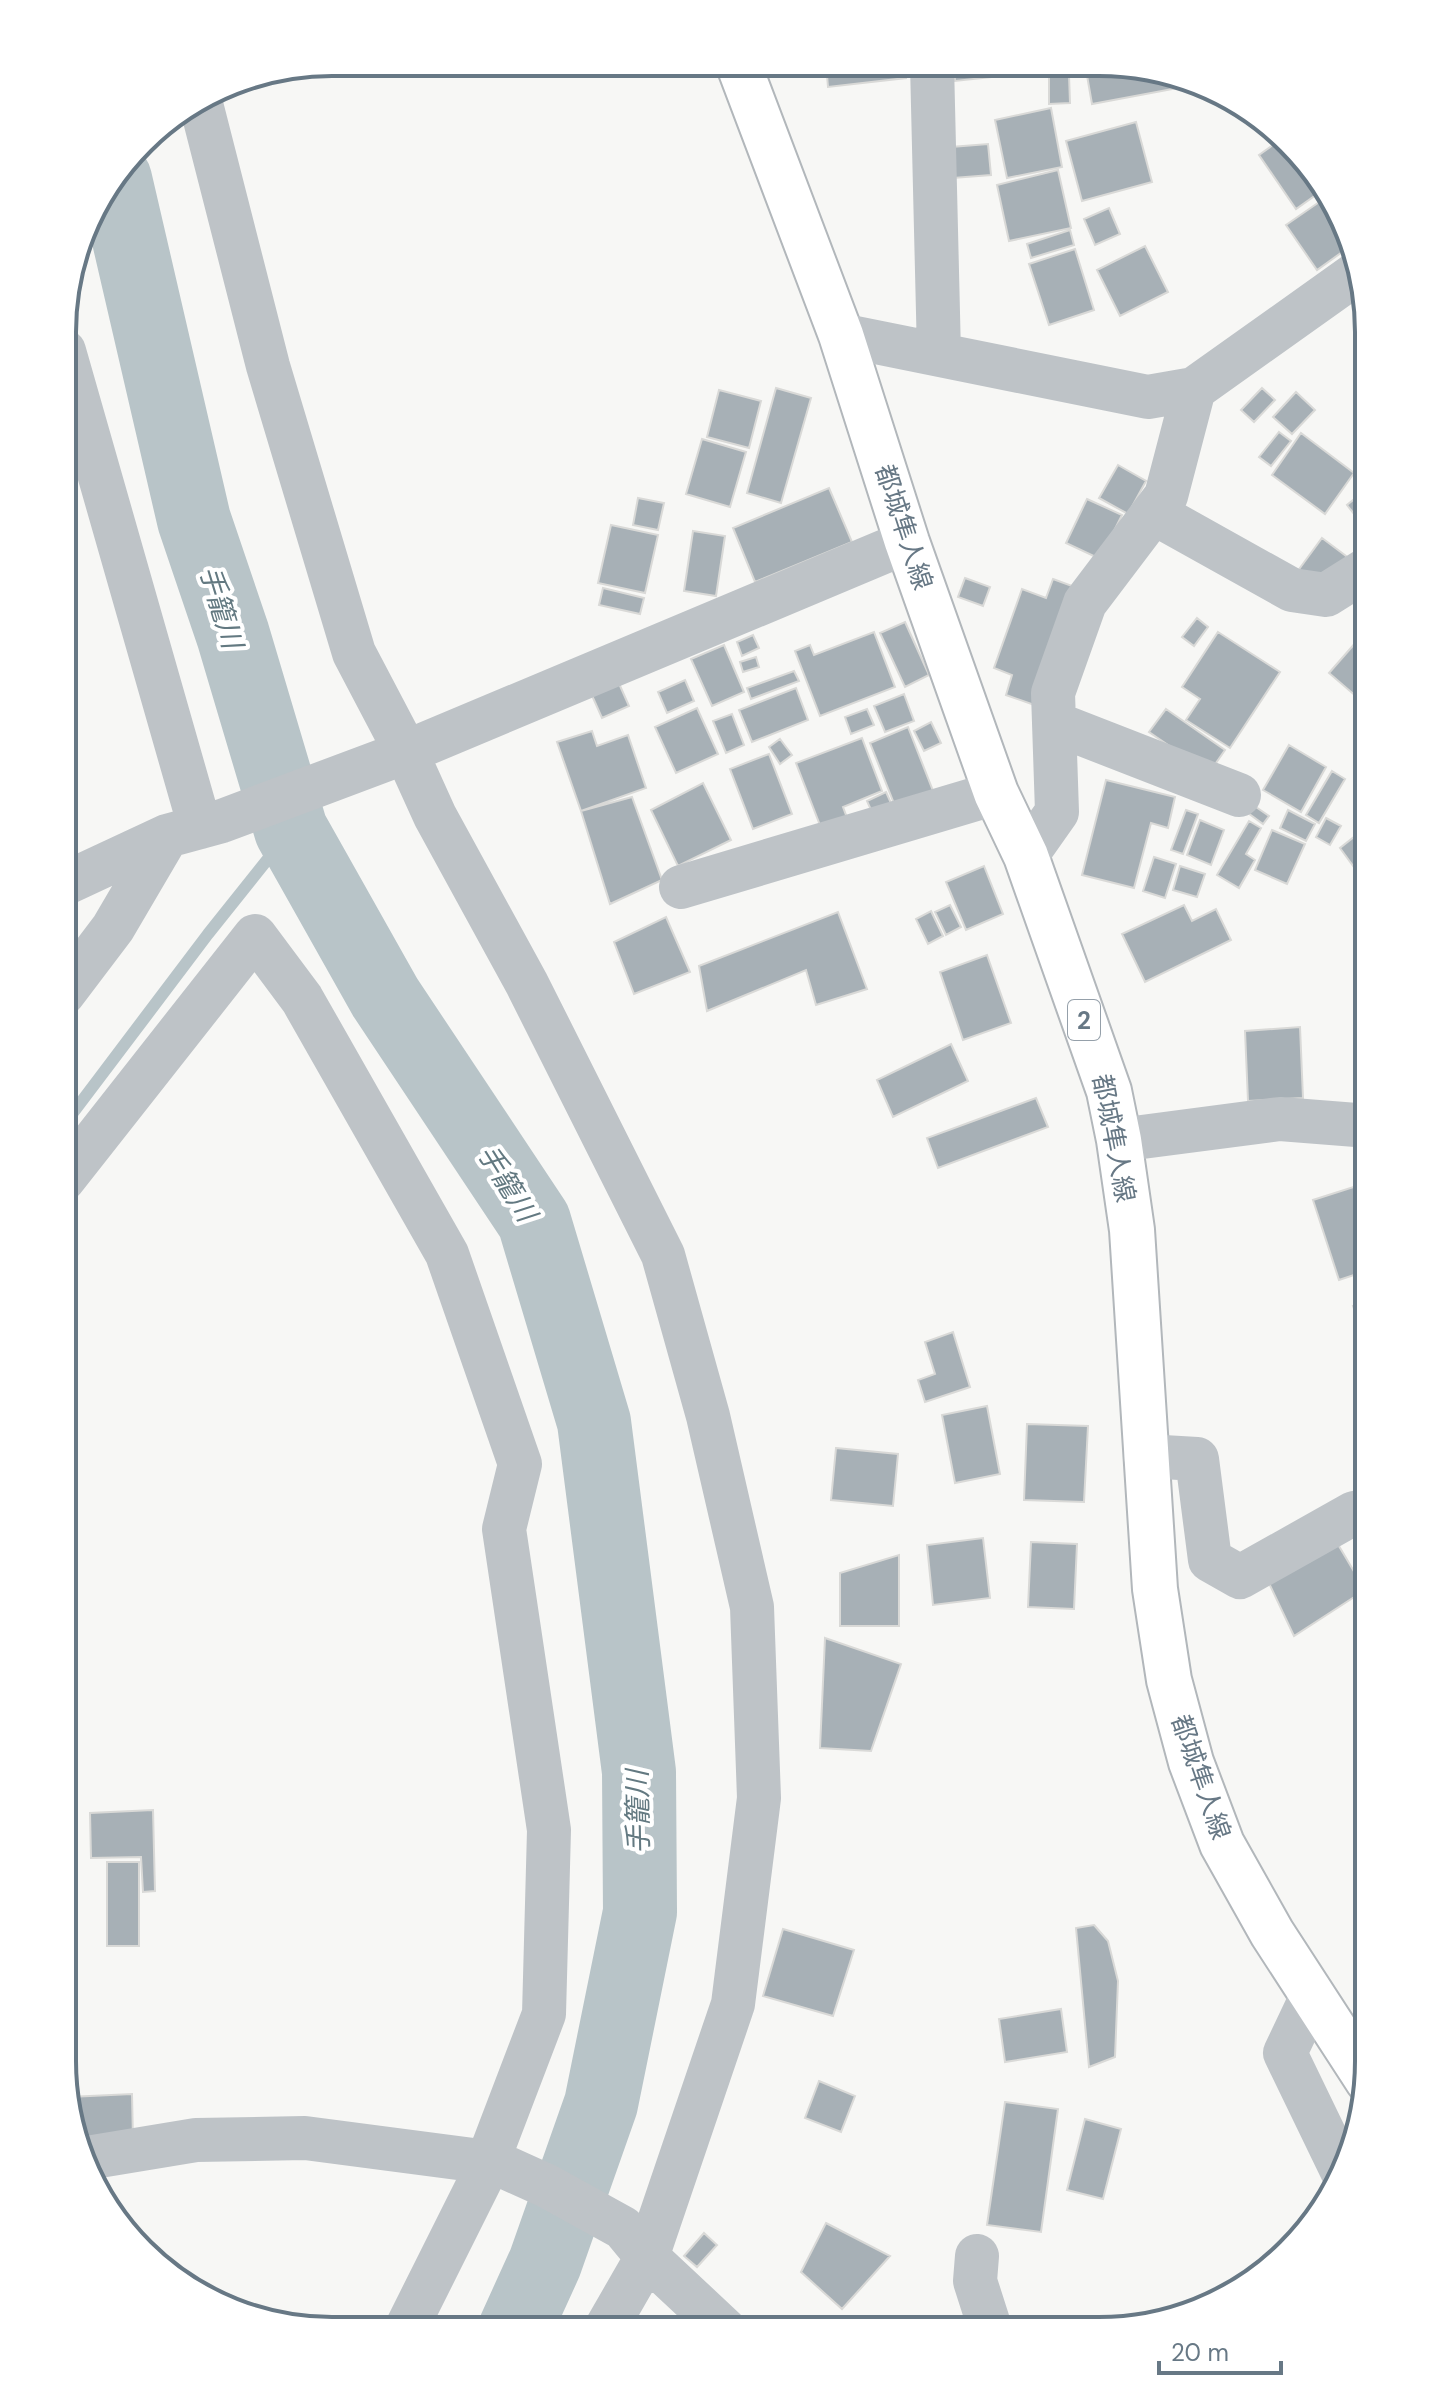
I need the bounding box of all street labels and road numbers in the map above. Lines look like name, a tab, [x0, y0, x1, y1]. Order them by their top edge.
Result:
street label: 都城隼人線	[868, 460, 940, 594]
road number: 2	[1068, 1000, 1100, 1040]
street label: 都城隼人線	[1085, 1071, 1143, 1205]
street label: 都城隼人線	[1164, 1710, 1238, 1844]

